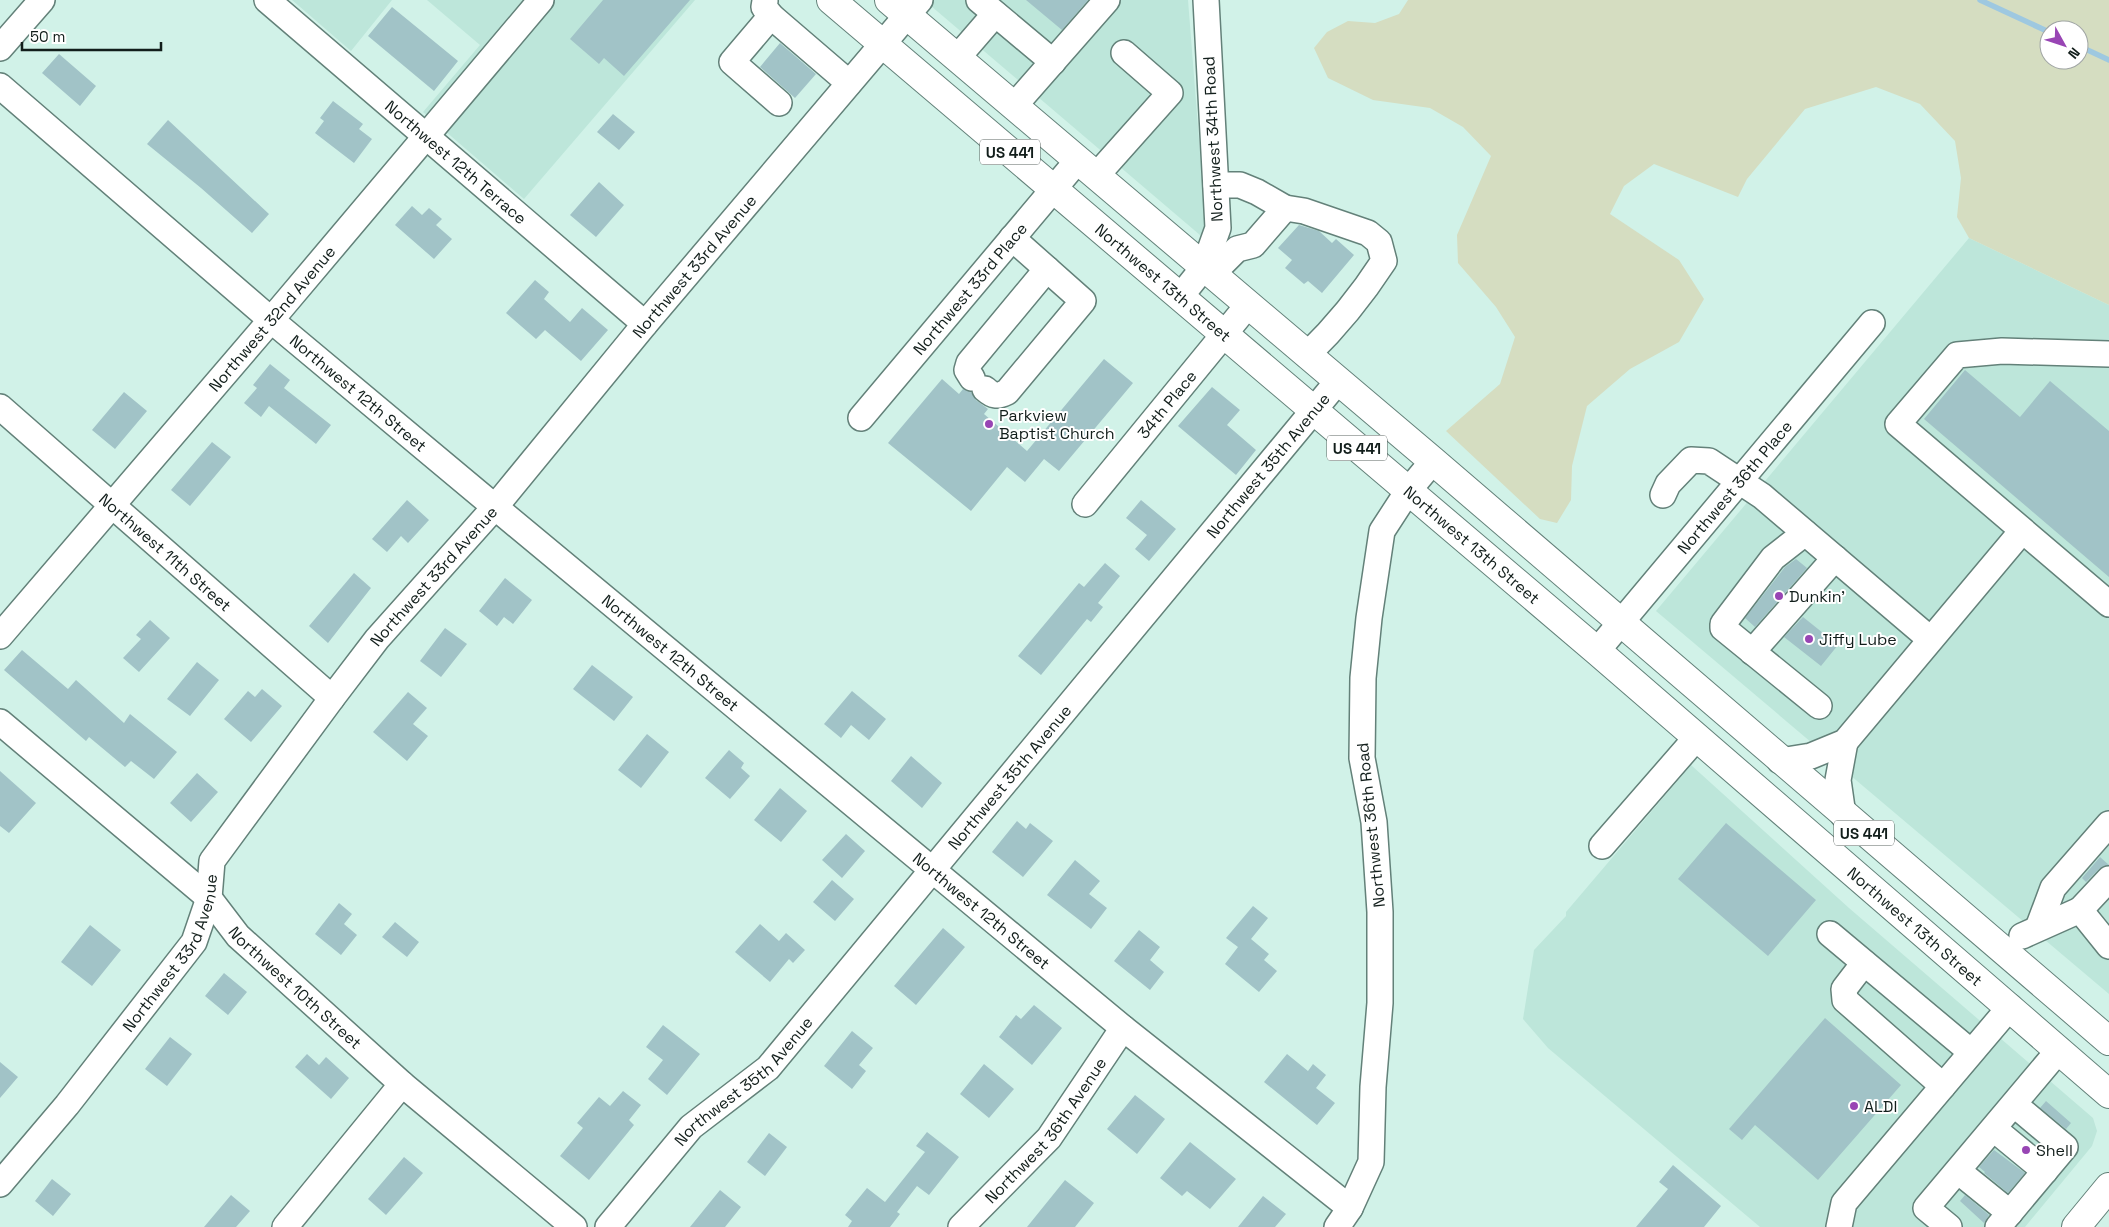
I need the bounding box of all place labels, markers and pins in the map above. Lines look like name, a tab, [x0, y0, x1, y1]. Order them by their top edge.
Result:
place label: Parkview Baptist Church	[999, 405, 1115, 444]
marker: Parkview Baptist Church	[983, 418, 995, 430]
place label: Dunkin'	[1789, 586, 1845, 607]
marker: Dunkin'	[1773, 590, 1785, 602]
place label: Jiffy Lube	[1819, 629, 1897, 650]
marker: Jiffy Lube	[1803, 633, 1815, 645]
place label: ALDI	[1864, 1096, 1897, 1117]
marker: ALDI	[1848, 1100, 1860, 1112]
place label: Shell	[2036, 1140, 2073, 1161]
marker: Shell	[2020, 1144, 2032, 1156]

